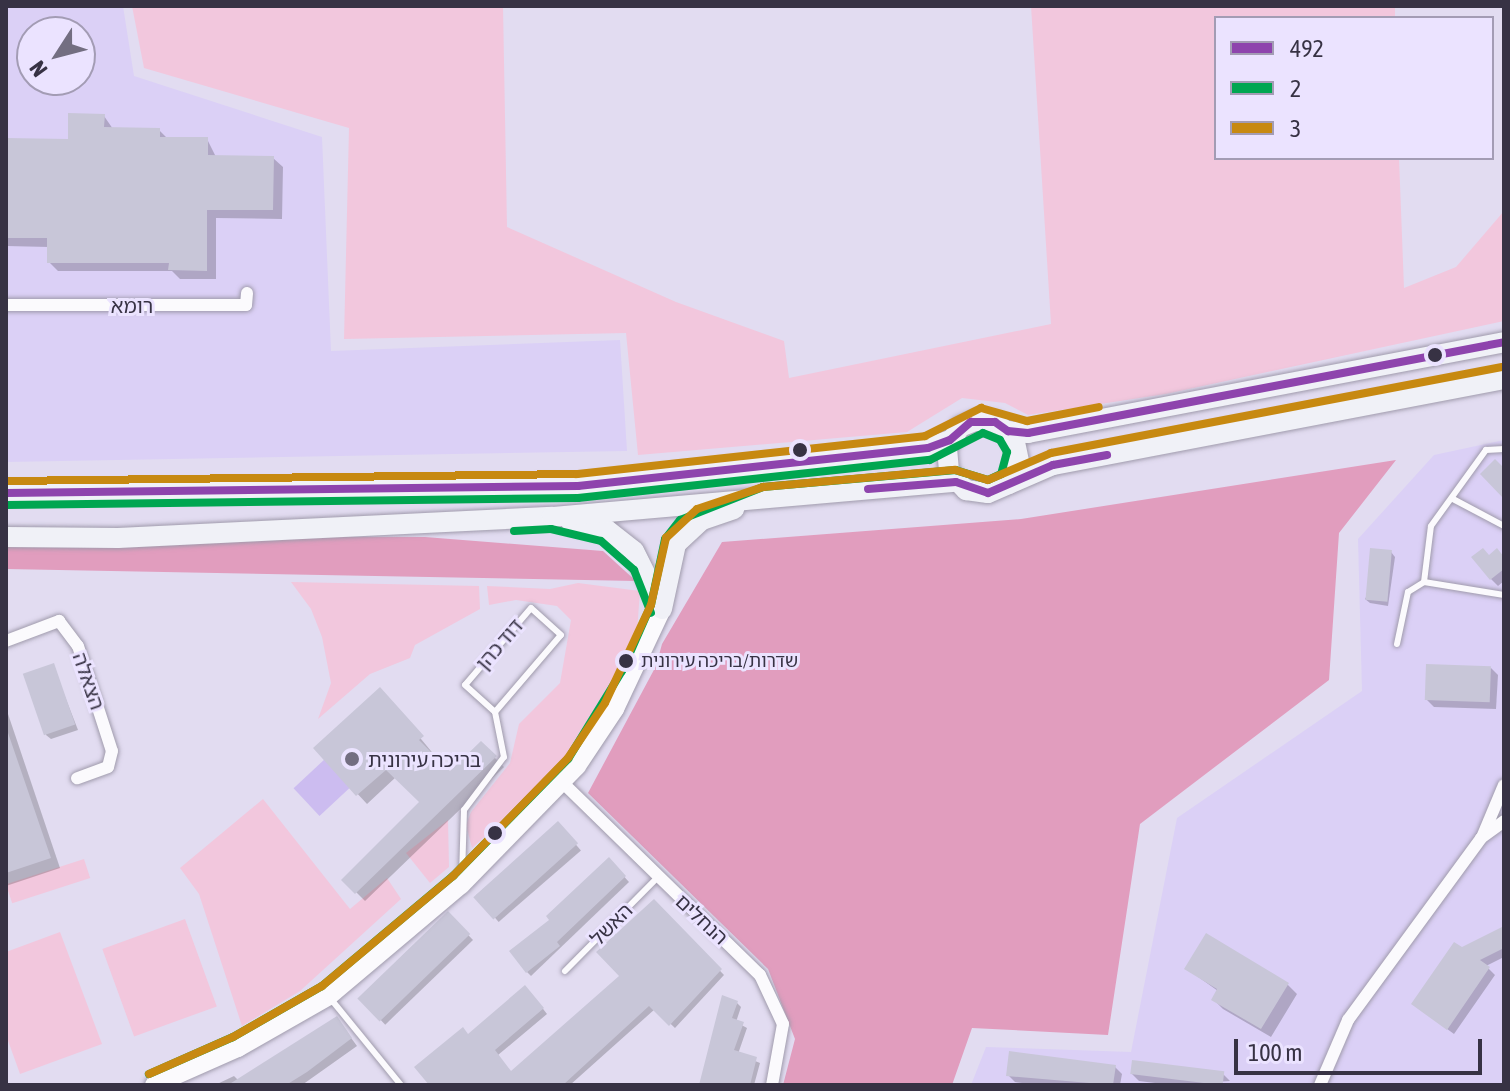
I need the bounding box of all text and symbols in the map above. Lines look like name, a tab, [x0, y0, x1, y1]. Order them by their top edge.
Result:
north arrow	[16, 16, 96, 96]
legend	[1214, 16, 1494, 160]
text: 492	[1290, 35, 1324, 62]
text: N	[24, 56, 53, 82]
text: 2	[1290, 75, 1301, 102]
text: 3	[1290, 115, 1301, 142]
street label: רומא	[111, 293, 153, 317]
unlabelled marker	[1427, 347, 1443, 363]
unlabelled marker	[792, 442, 808, 458]
street label: דוד כהן	[470, 614, 528, 674]
street label: הצאלה	[68, 649, 110, 713]
place label: שדרות/בריכה עירונית	[641, 650, 798, 672]
marker: שדרות/בריכה עירונית	[618, 653, 634, 669]
place label: בריכה עירונית	[368, 747, 481, 771]
marker: בריכה עירונית	[343, 750, 361, 768]
unlabelled marker	[487, 825, 503, 841]
street label: הנחלים	[671, 889, 733, 949]
street label: האשל	[585, 898, 637, 950]
scale bar	[1238, 1023, 1486, 1073]
text: 100 m	[1248, 1039, 1302, 1066]

